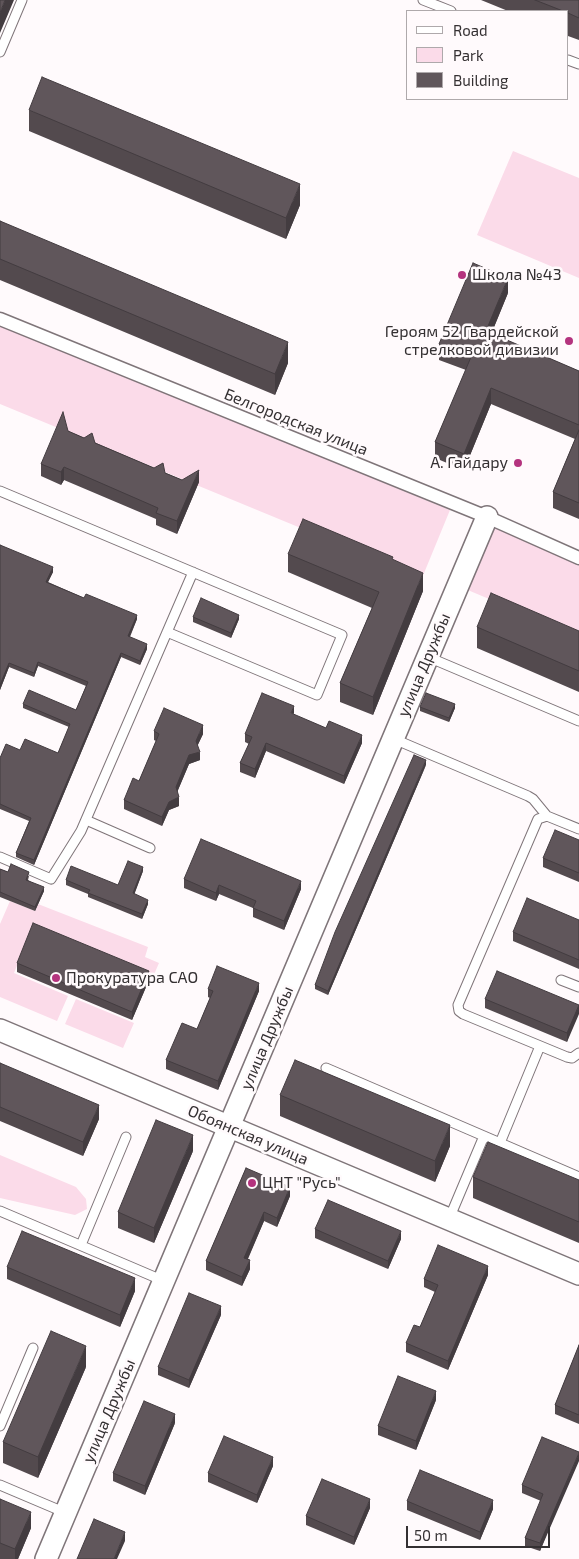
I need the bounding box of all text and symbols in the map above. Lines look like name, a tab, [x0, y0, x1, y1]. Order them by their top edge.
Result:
legend	[406, 10, 569, 100]
text: Road	[453, 21, 488, 39]
text: Park	[453, 46, 484, 64]
text: Building	[453, 71, 508, 89]
place label: Школа №43	[472, 265, 562, 285]
marker: Школа №43	[456, 269, 468, 281]
place label: Героям 52 Гвардейской стрелковой дивизии	[385, 322, 559, 360]
marker: Героям 52 Гвардейской стрелковой дивизии	[563, 335, 575, 347]
street label: Белгородская улица	[221, 384, 371, 460]
place label: А. Гайдару	[430, 453, 508, 473]
marker: А. Гайдару	[512, 457, 524, 469]
street label: улица Дружбы	[394, 610, 454, 720]
place label: Прокуратура САО	[66, 968, 198, 988]
marker: Прокуратура САО	[50, 972, 62, 984]
street label: улица Дружбы	[237, 983, 297, 1093]
street label: Обоянская улица	[185, 1101, 311, 1169]
place label: ЦНТ "Русь"	[262, 1173, 341, 1193]
marker: ЦНТ "Русь"	[246, 1177, 258, 1189]
street label: улица Дружбы	[79, 1356, 139, 1466]
scale bar	[409, 1516, 553, 1548]
text: 50 m	[414, 1526, 448, 1544]

